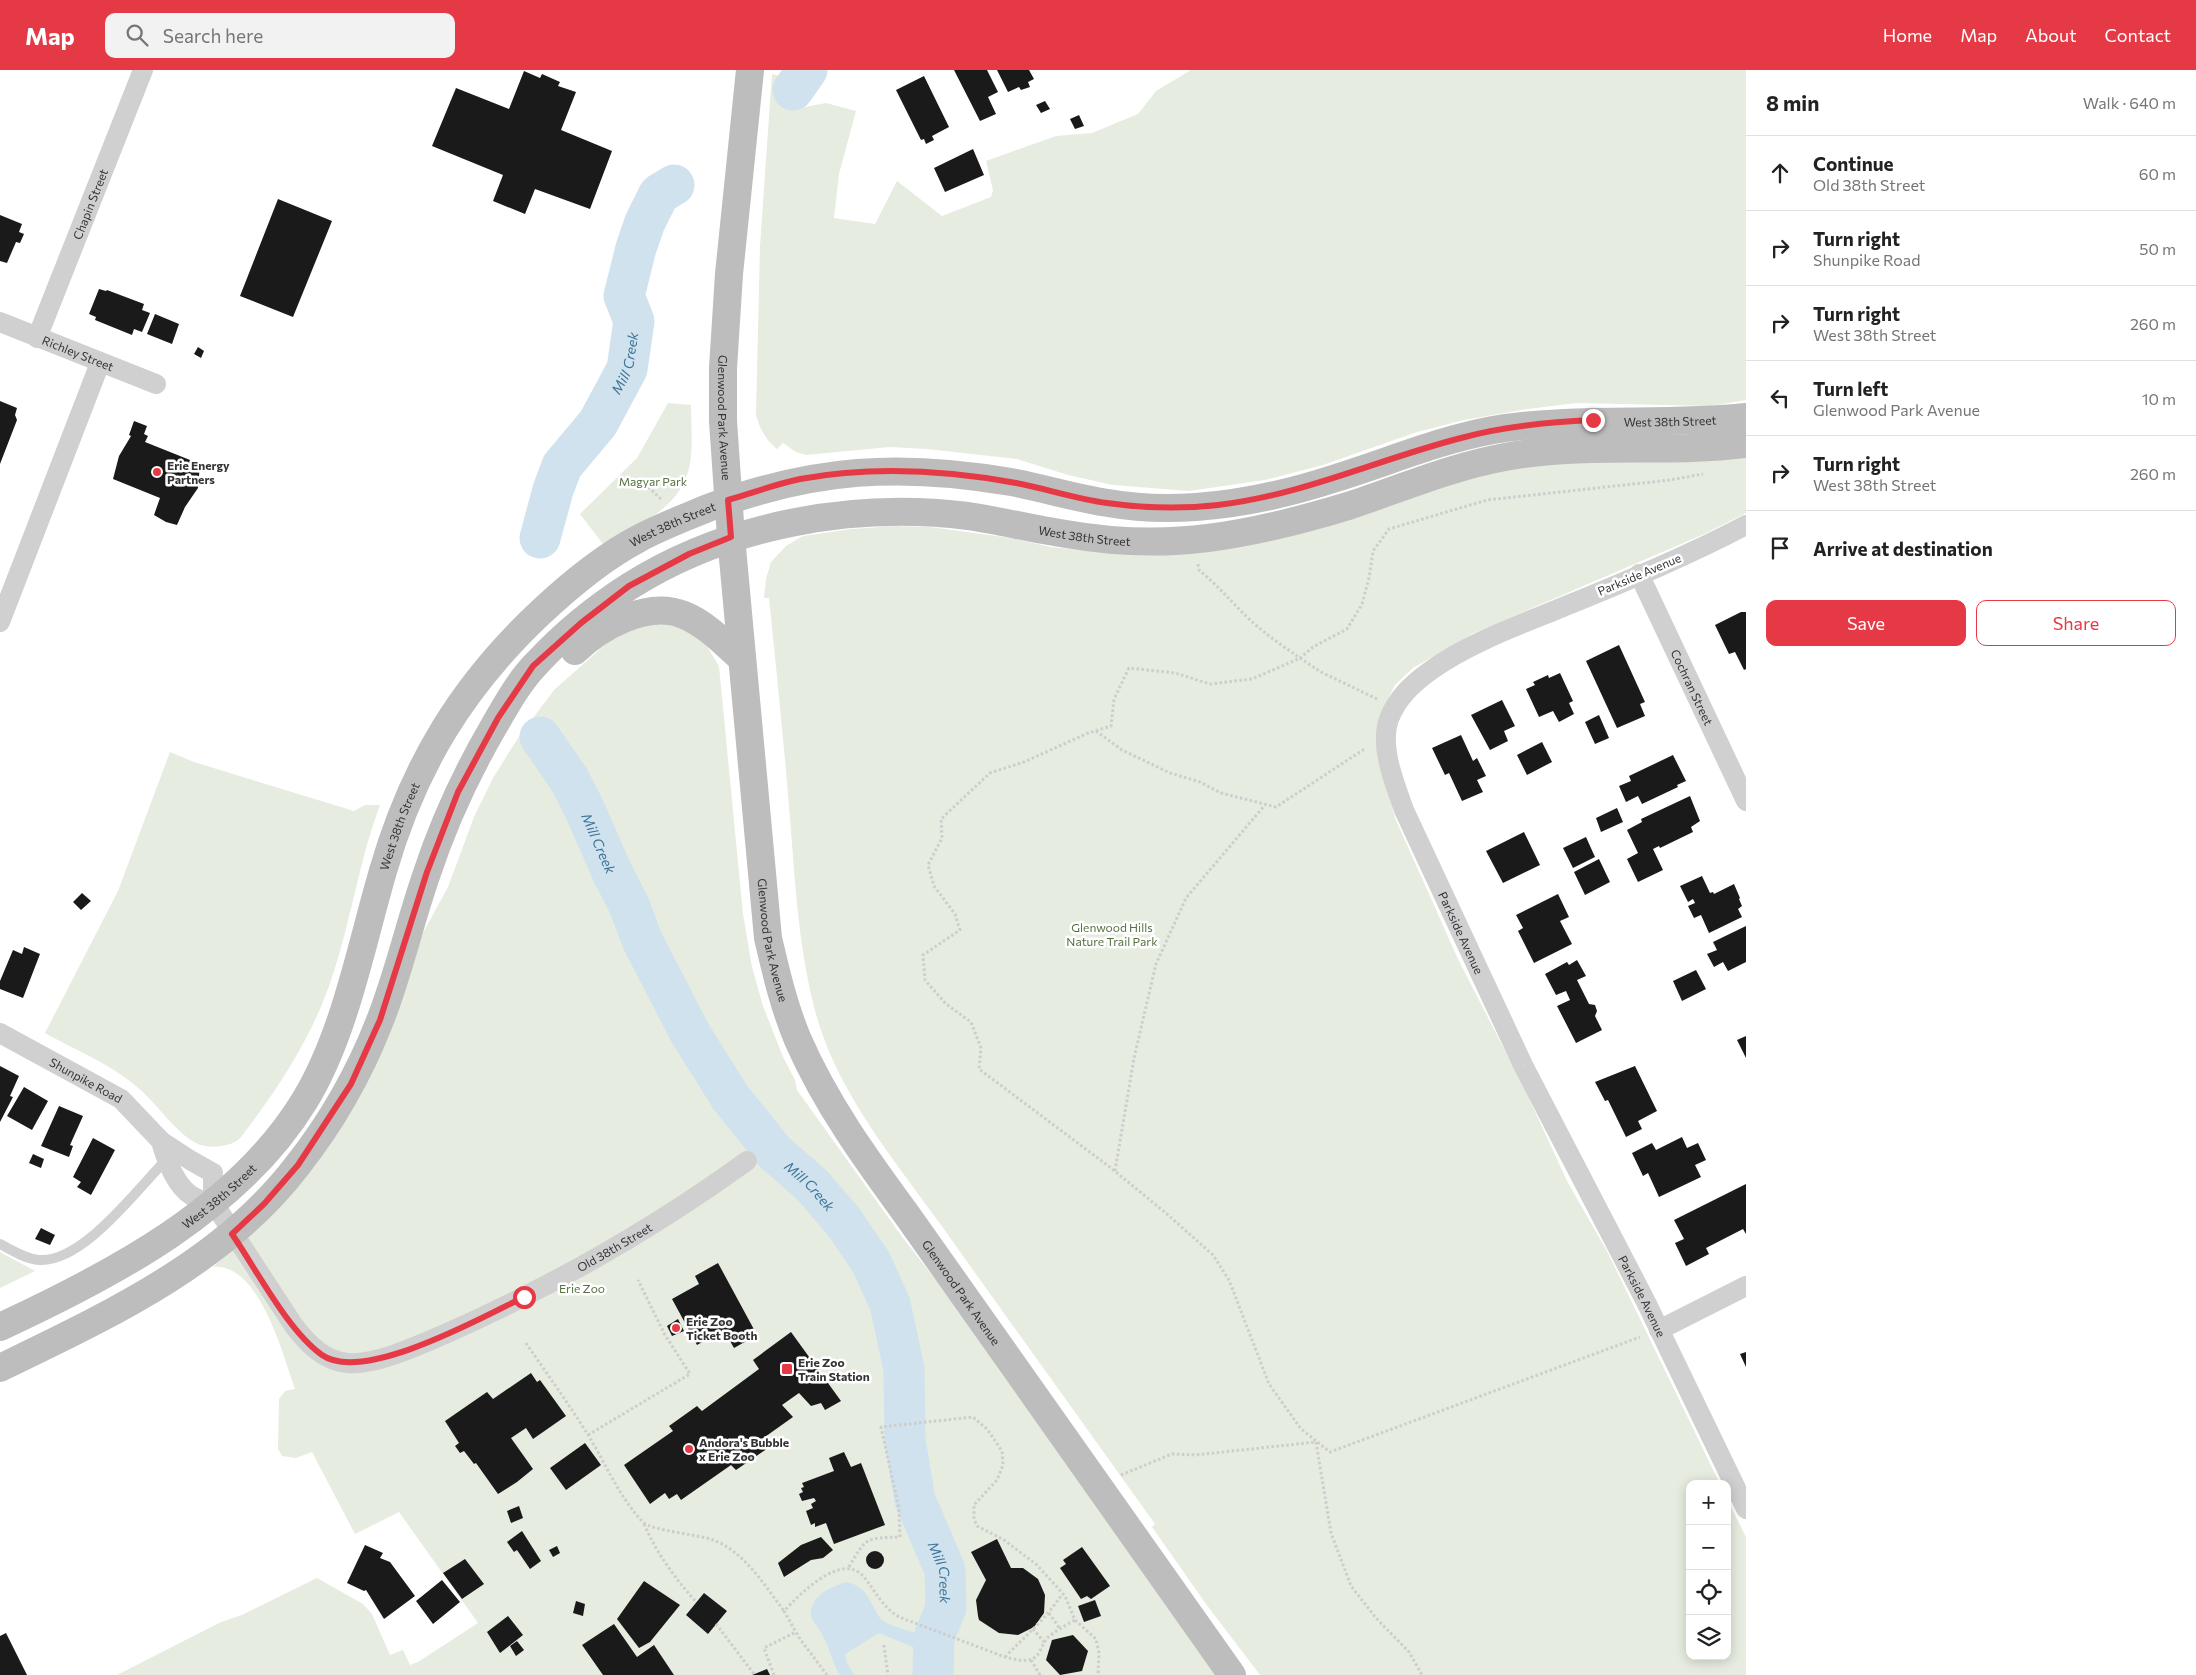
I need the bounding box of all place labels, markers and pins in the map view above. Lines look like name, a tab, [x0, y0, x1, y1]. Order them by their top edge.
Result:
place label: Erie Energy Partners	[167, 458, 230, 486]
marker: Erie Energy Partners	[151, 466, 163, 478]
place label: Erie Zoo Ticket Booth	[686, 1314, 757, 1342]
marker: Erie Zoo Ticket Booth	[670, 1322, 682, 1334]
place label: Erie Zoo Train Station	[798, 1355, 870, 1383]
marker: Erie Zoo Train Station	[780, 1362, 794, 1376]
place label: Andora's Bubble x Erie Zoo	[699, 1435, 789, 1463]
marker: Andora's Bubble x Erie Zoo	[683, 1443, 695, 1455]

